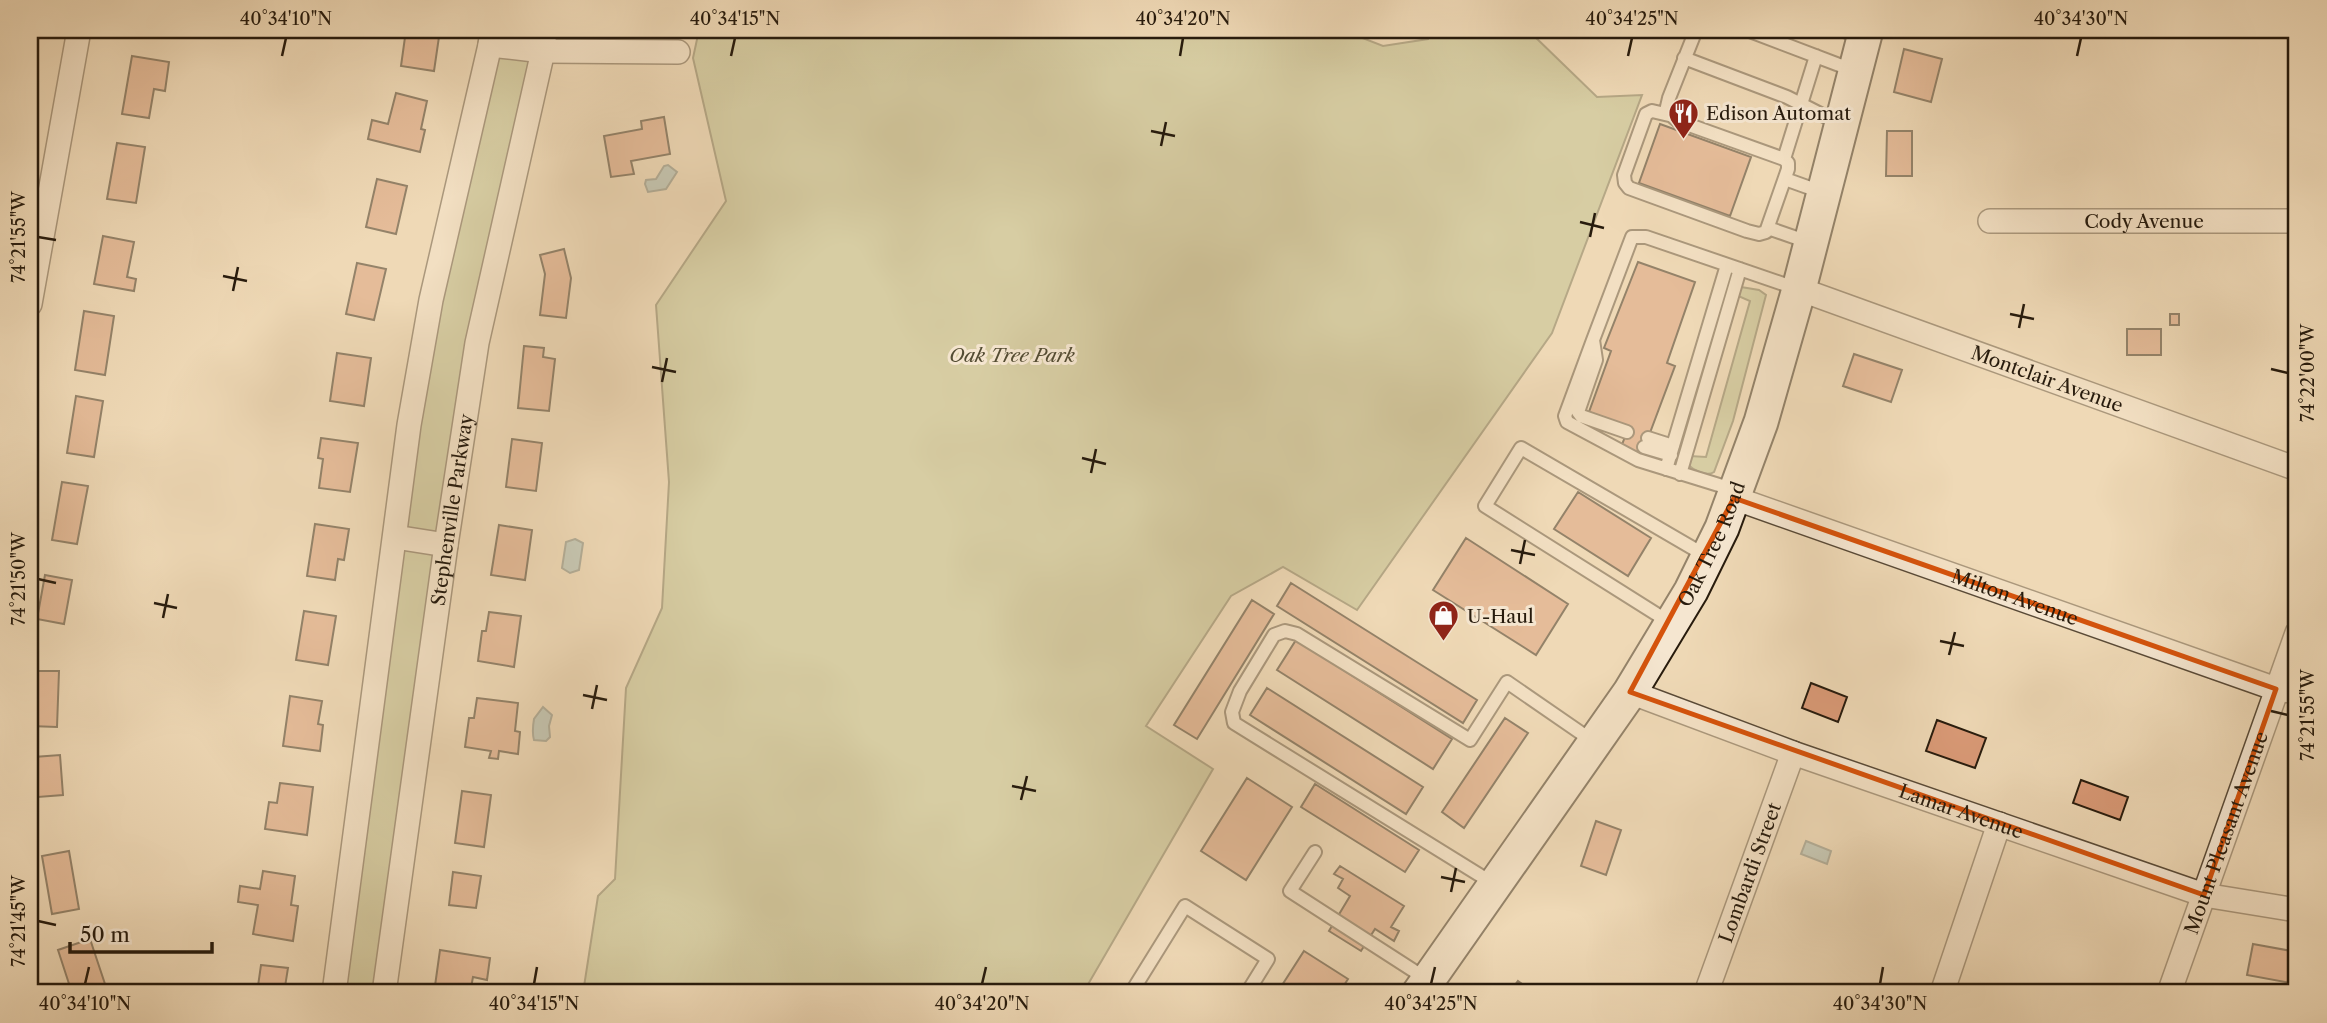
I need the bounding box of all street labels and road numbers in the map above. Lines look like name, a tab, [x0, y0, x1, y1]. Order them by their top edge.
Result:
street label: Cody Avenue	[2084, 210, 2204, 233]
street label: Montclair Avenue	[1968, 341, 2126, 417]
street label: Stephenville Parkway	[427, 412, 478, 607]
street label: Oak Tree Road	[1673, 478, 1750, 611]
street label: Milton Avenue	[1948, 565, 2081, 630]
street label: Mount Pleasant Avenue	[2180, 729, 2273, 937]
street label: Lamar Avenue	[1896, 780, 2026, 844]
street label: Lombardi Street	[1714, 799, 1786, 946]

